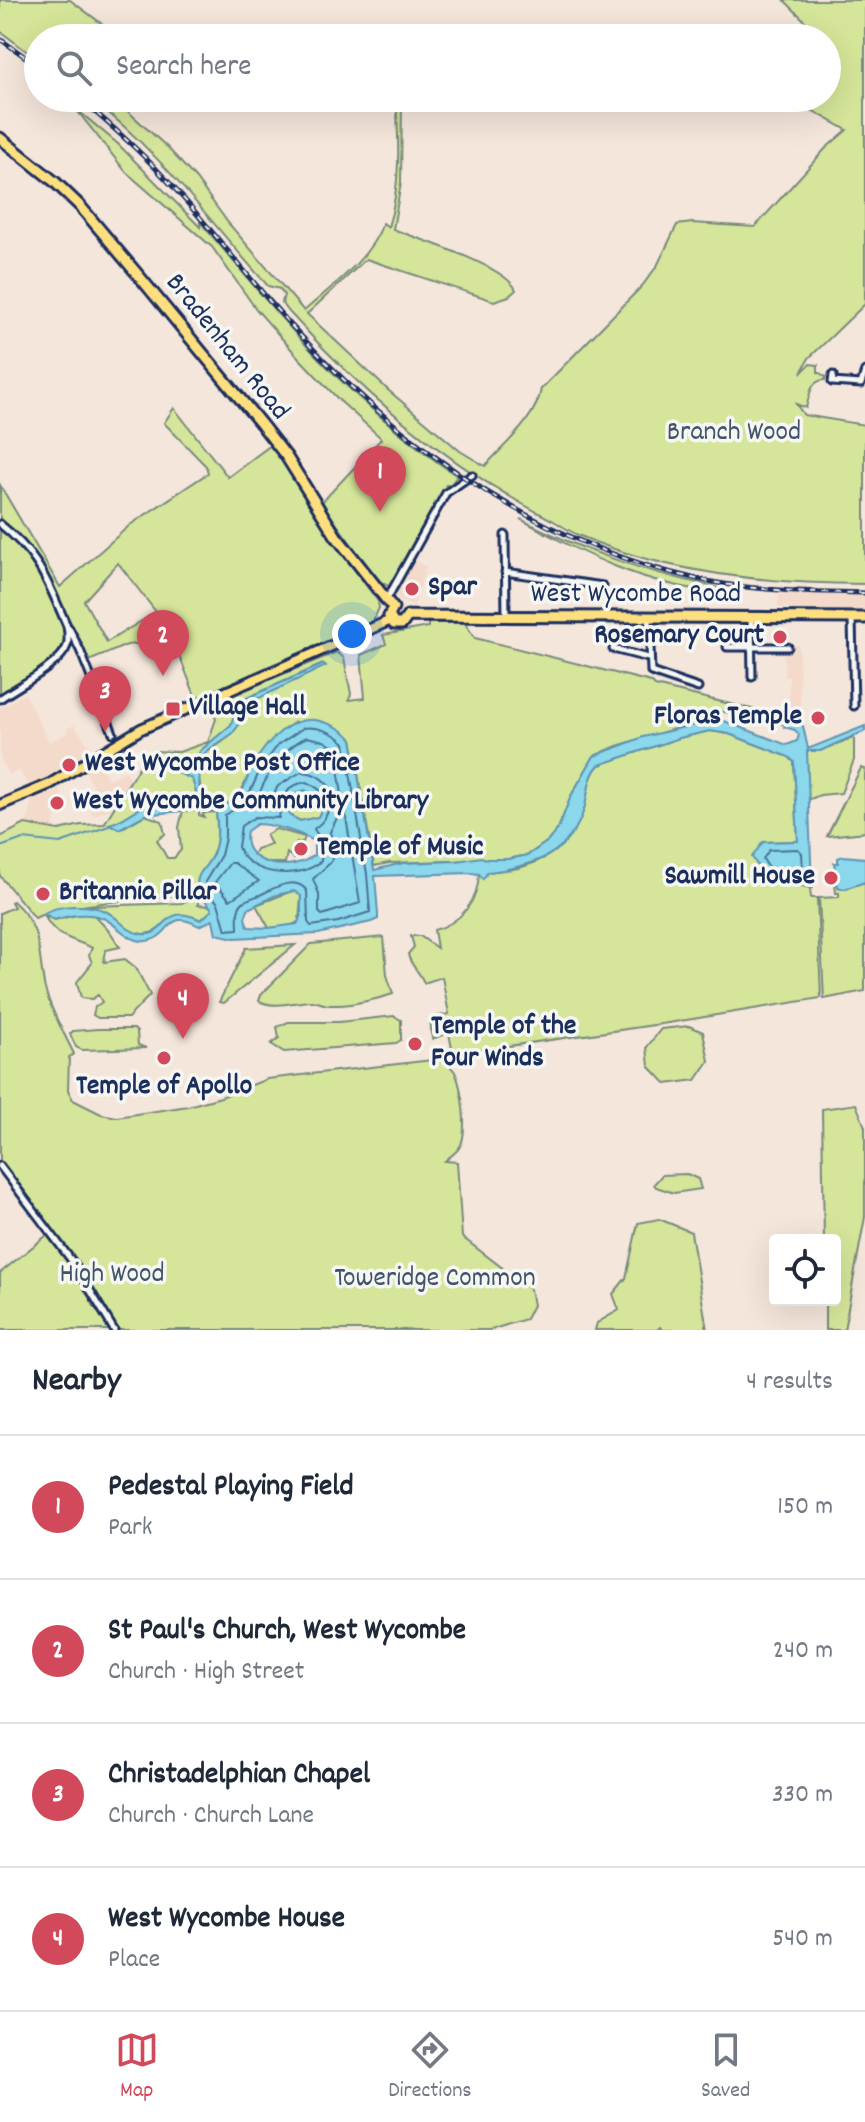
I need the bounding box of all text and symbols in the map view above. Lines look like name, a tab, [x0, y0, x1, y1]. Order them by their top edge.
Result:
search box	[24, 24, 841, 112]
icon: search	[52, 46, 96, 90]
text: Search here	[116, 47, 252, 90]
street label: Bradenham Road	[154, 266, 298, 430]
park label: Branch Wood	[667, 414, 801, 454]
pin: 1	[354, 446, 406, 512]
place label: Spar	[428, 569, 477, 609]
street label: West Wycombe Road	[531, 576, 741, 616]
marker: Spar	[403, 580, 421, 598]
pin: 2	[137, 610, 189, 676]
your location	[332, 614, 372, 654]
place label: Rosemary Court	[594, 617, 765, 657]
marker: Rosemary Court	[771, 628, 789, 646]
pin: 3	[79, 666, 131, 732]
place label: Village Hall	[189, 689, 306, 729]
place label: Floras Temple	[654, 698, 802, 738]
marker: Village Hall	[164, 700, 182, 718]
marker: Floras Temple	[809, 709, 827, 727]
place label: West Wycombe Post Office	[85, 745, 360, 785]
marker: West Wycombe Post Office	[60, 756, 78, 774]
place label: West Wycombe Community Library	[73, 783, 430, 823]
marker: West Wycombe Community Library	[48, 794, 66, 812]
place label: Temple of Music	[317, 829, 483, 869]
marker: Temple of Music	[292, 840, 310, 858]
place label: Sawmill House	[664, 858, 815, 898]
marker: Sawmill House	[822, 869, 840, 887]
place label: Britannia Pillar	[59, 874, 217, 914]
marker: Britannia Pillar	[34, 885, 52, 903]
pin: 4	[157, 973, 209, 1039]
place label: Temple of the Four Winds	[431, 1008, 576, 1080]
marker: Temple of the Four Winds	[406, 1035, 424, 1053]
marker: Temple of Apollo	[155, 1049, 173, 1067]
place label: Temple of Apollo	[76, 1068, 252, 1108]
map controls	[769, 1234, 841, 1306]
button: locate	[769, 1234, 841, 1306]
park label: High Wood	[59, 1256, 165, 1296]
park label: Toweridge Common	[334, 1260, 536, 1300]
text: Nearby	[32, 1358, 121, 1407]
text: 4 results	[746, 1364, 833, 1401]
text: Pedestal Playing Field	[108, 1467, 354, 1510]
text: 1	[55, 1489, 61, 1526]
text: 150 m	[777, 1489, 833, 1526]
text: Park	[108, 1510, 152, 1547]
text: St Paul's Church, West Wycombe	[108, 1611, 466, 1654]
text: 2	[52, 1633, 64, 1670]
text: 240 m	[773, 1633, 833, 1670]
text: Church · High Street	[108, 1654, 304, 1691]
text: Christadelphian Chapel	[108, 1755, 370, 1798]
text: 3	[52, 1777, 64, 1814]
text: 330 m	[772, 1777, 833, 1814]
text: Church · Church Lane	[108, 1798, 314, 1835]
text: West Wycombe House	[108, 1899, 345, 1942]
text: 4	[53, 1921, 63, 1958]
text: 540 m	[772, 1921, 833, 1958]
text: Place	[108, 1942, 160, 1979]
tab: Map	[115, 2028, 159, 2107]
tab: Directions	[388, 2028, 472, 2107]
tab: Saved	[701, 2028, 750, 2107]

